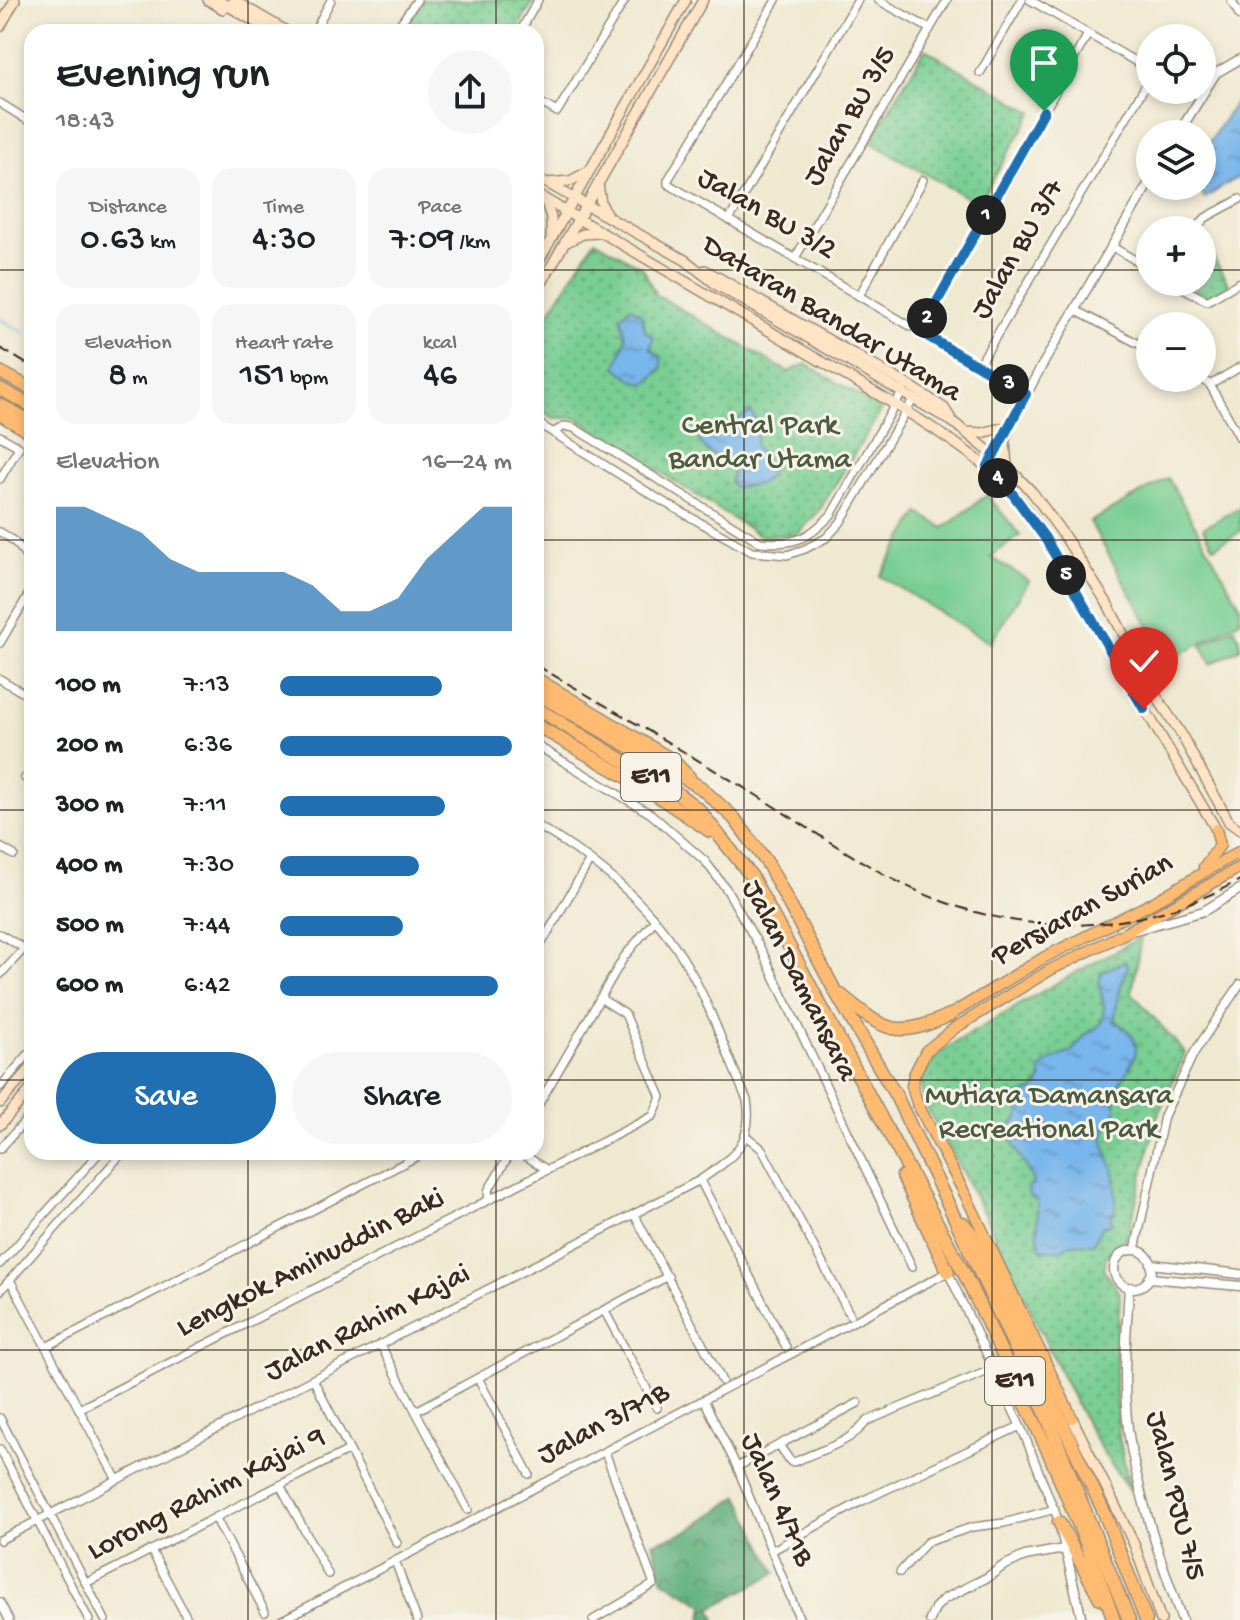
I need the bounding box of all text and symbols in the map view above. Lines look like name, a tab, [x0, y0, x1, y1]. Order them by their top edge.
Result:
map controls	[1136, 24, 1216, 392]
button: locate	[1136, 24, 1216, 104]
pin	[1010, 29, 1078, 111]
street label: Jalan BU 3/5	[797, 41, 905, 193]
icon: arrive	[1022, 41, 1066, 85]
button: share	[428, 50, 512, 134]
text: Evening run	[56, 51, 269, 103]
text: 18:43	[56, 107, 115, 138]
button: layers	[1136, 120, 1216, 200]
street label: Jalan BU 3/2	[690, 161, 842, 269]
street label: Jalan BU 3/7	[965, 173, 1074, 326]
text: Distance	[89, 195, 167, 221]
text: Time	[264, 195, 304, 221]
text: Pace	[418, 195, 462, 221]
pin: 1	[966, 195, 1006, 235]
text: 1	[982, 202, 990, 228]
button: +	[1136, 216, 1216, 296]
text: 0.63	[80, 221, 145, 261]
text: 4:30	[252, 221, 316, 261]
text: 7:09	[390, 221, 454, 261]
street label: Dataran Bandar Utama	[693, 228, 968, 412]
text: km	[145, 230, 176, 256]
text: /km	[454, 230, 490, 256]
pin: 2	[907, 298, 947, 338]
text: 2	[922, 305, 932, 331]
button: −	[1136, 312, 1216, 392]
text: Elevation	[84, 331, 172, 357]
text: Heart rate	[235, 331, 333, 357]
text: kcal	[423, 331, 457, 357]
text: 8	[108, 357, 127, 397]
text: 151	[240, 357, 285, 397]
text: 46	[423, 357, 457, 397]
pin: 3	[989, 364, 1029, 404]
text: m	[127, 366, 148, 392]
text: bpm	[285, 366, 328, 392]
text: 3	[1003, 371, 1015, 397]
park label: Central Park Bandar Utama	[668, 410, 853, 479]
text: Elevation	[56, 448, 159, 479]
text: 16–24 m	[423, 448, 512, 479]
pin: 4	[978, 458, 1018, 498]
text: 4	[993, 465, 1003, 491]
pin: 5	[1046, 555, 1086, 595]
text: 5	[1060, 562, 1072, 588]
pin	[1110, 627, 1178, 709]
icon: check	[1122, 639, 1166, 683]
text: 100 m	[56, 671, 121, 702]
text: 7:13	[184, 671, 230, 702]
text: 200 m	[56, 731, 123, 762]
text: 6:36	[184, 731, 232, 762]
road number: E11	[621, 753, 681, 801]
text: 300 m	[56, 791, 124, 822]
text: 7:11	[184, 791, 227, 822]
street label: Persiaran Surian	[986, 847, 1180, 976]
text: 400 m	[56, 851, 122, 882]
text: 7:30	[184, 851, 234, 882]
street label: Jalan Damansara	[732, 875, 864, 1088]
text: 500 m	[56, 911, 124, 942]
text: 7:44	[184, 911, 230, 942]
text: 600 m	[56, 971, 123, 1002]
text: 6:42	[184, 971, 230, 1002]
button: Save	[56, 1052, 276, 1144]
button: Share	[292, 1052, 512, 1144]
park label: Mutiara Damansara Recreational Park	[925, 1080, 1174, 1149]
street label: Lengkok Aminuddin Baki	[171, 1181, 451, 1347]
street label: Jalan Rahim Kajai	[260, 1257, 476, 1391]
road number: E11	[985, 1357, 1045, 1405]
street label: Jalan 3/71B	[533, 1376, 676, 1474]
street label: Jalan PJU 7/5	[1136, 1408, 1212, 1584]
street label: Lorong Rahim Kajai 9	[82, 1420, 332, 1570]
street label: Jalan 4/71B	[731, 1428, 821, 1572]

